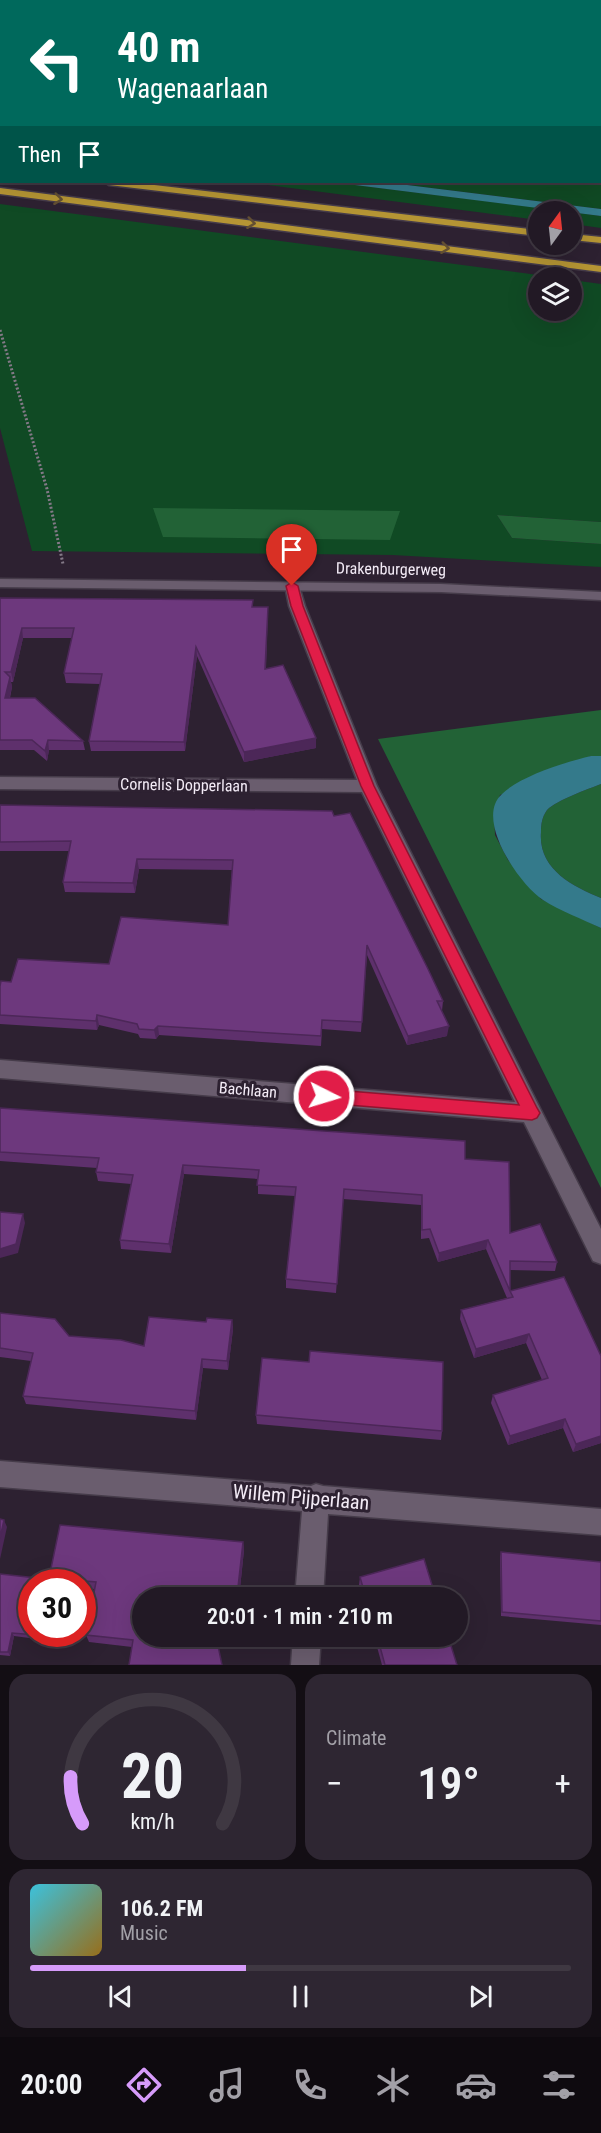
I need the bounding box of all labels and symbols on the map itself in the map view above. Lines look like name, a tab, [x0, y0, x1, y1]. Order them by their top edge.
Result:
one-way arrow	[53, 192, 63, 204]
north arrow	[528, 201, 582, 255]
one-way arrow	[247, 217, 256, 229]
one-way arrow	[440, 242, 449, 254]
pin	[266, 524, 317, 586]
street label: Drakenburgerweg	[336, 559, 446, 579]
street label: Cornelis Dopperlaan	[120, 774, 248, 796]
position arrow	[292, 1064, 356, 1128]
street label: Bachlaan	[218, 1078, 278, 1102]
street label: Willem Pijperlaan	[232, 1479, 370, 1515]
speed limit sign: 30	[18, 1569, 96, 1647]

